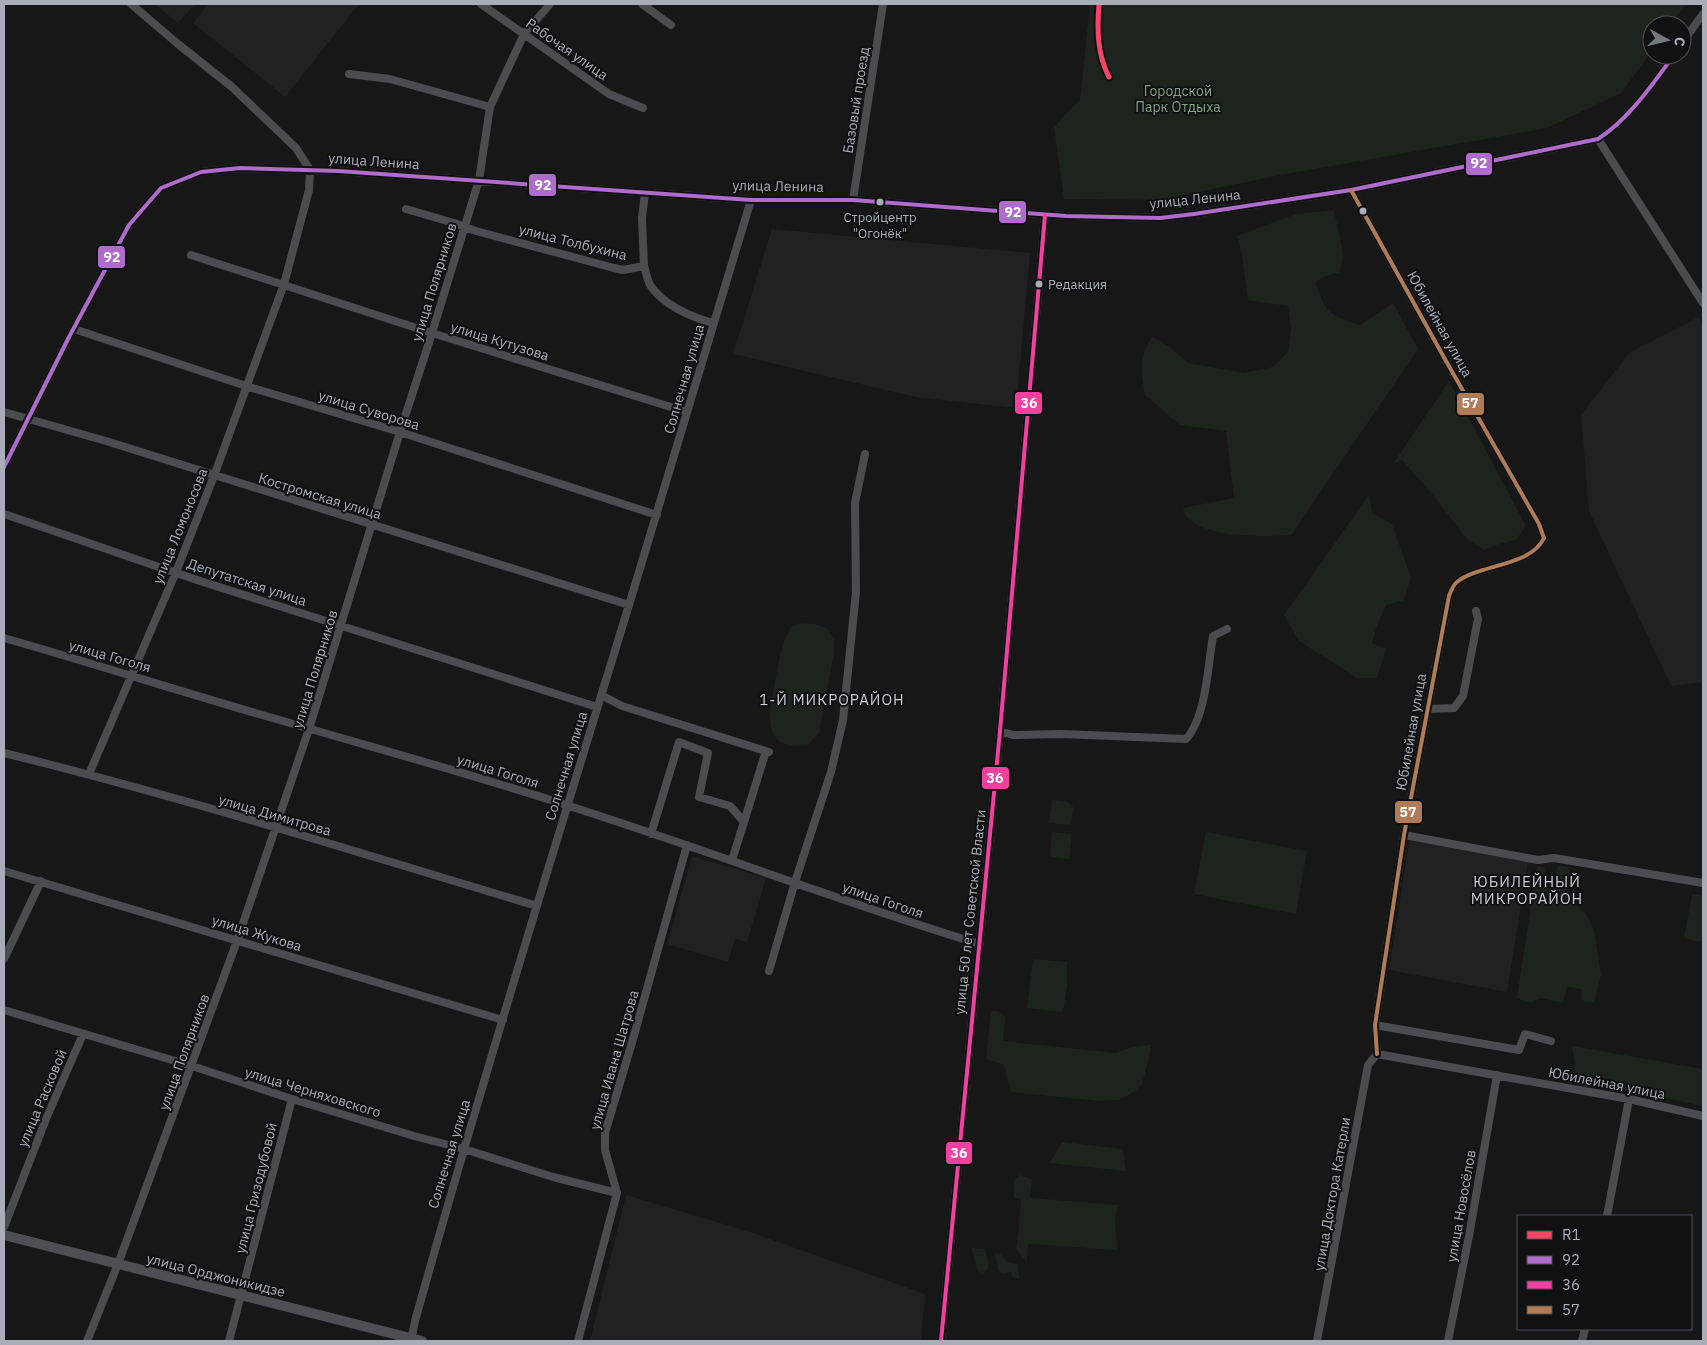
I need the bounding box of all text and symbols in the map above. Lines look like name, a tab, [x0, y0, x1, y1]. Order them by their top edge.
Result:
street label: Рабочая улица	[522, 14, 612, 84]
north arrow	[1642, 15, 1692, 65]
text: С	[1670, 36, 1689, 48]
street label: Базовый проезд	[839, 45, 873, 155]
park label: Городской Парк Отдыха	[1135, 82, 1221, 116]
street label: улица Ленина	[328, 149, 421, 173]
line badge: 92	[1465, 152, 1493, 176]
text: 92	[1471, 154, 1487, 172]
line badge: 92	[528, 173, 557, 197]
text: 92	[535, 176, 551, 194]
street label: улица Ленина	[732, 176, 824, 196]
street label: улица Ленина	[1149, 185, 1242, 213]
marker: Стройцентр "Огонёк"	[875, 197, 885, 207]
line badge: 92	[998, 200, 1027, 224]
text: 92	[1005, 203, 1021, 221]
unlabelled marker	[1358, 206, 1368, 216]
place label: Стройцентр "Огонёк"	[844, 209, 916, 242]
street label: улица Толбухина	[517, 220, 629, 264]
street label: улица Полярников	[407, 221, 461, 343]
line badge: 92	[97, 245, 126, 269]
text: 92	[104, 248, 120, 266]
street label: Юбилейная улица	[1403, 268, 1477, 381]
place label: Редакция	[1048, 276, 1107, 293]
marker: Редакция	[1034, 279, 1044, 289]
street label: улица Кутузова	[449, 317, 552, 365]
street label: Солнечная улица	[660, 322, 708, 436]
street label: улица Суворова	[316, 386, 422, 434]
line badge: 36	[1014, 391, 1043, 415]
line badge: 57	[1456, 392, 1485, 416]
text: 36	[1021, 394, 1037, 412]
text: 57	[1462, 394, 1478, 412]
street label: улица Ломоносова	[149, 465, 212, 586]
street label: Костромская улица	[256, 469, 384, 523]
street label: Депутатская улица	[185, 554, 310, 610]
street label: улица Полярников	[288, 608, 342, 730]
street label: улица Гоголя	[67, 636, 153, 676]
street label: Юбилейная улица	[1392, 671, 1430, 792]
district label: 1-Й МИКРОРАЙОН	[759, 690, 905, 709]
street label: Солнечная улица	[541, 709, 591, 823]
street label: улица Гоголя	[455, 750, 541, 792]
line badge: 36	[981, 766, 1010, 790]
text: 36	[987, 769, 1003, 787]
street label: улица Димитрова	[217, 790, 334, 840]
line badge: 57	[1394, 800, 1423, 824]
text: 57	[1400, 803, 1416, 821]
street label: улица 50 лет Советской Власти	[950, 809, 990, 1015]
district label: ЮБИЛЕЙНЫЙ МИКРОРАЙОН	[1471, 872, 1583, 908]
street label: улица Гоголя	[840, 878, 926, 922]
street label: улица Жукова	[210, 911, 305, 955]
street label: улица Ивана Шатрова	[585, 988, 643, 1132]
street label: улица Полярников	[155, 991, 213, 1113]
street label: улица Расковой	[13, 1047, 71, 1149]
street label: улица Черняховского	[243, 1063, 383, 1121]
street label: Юбилейная улица	[1547, 1063, 1667, 1103]
street label: Солнечная улица	[424, 1097, 474, 1211]
street label: улица Доктора Катерли	[1310, 1116, 1354, 1272]
street label: улица Гризодубовой	[231, 1121, 281, 1255]
line badge: 36	[945, 1141, 973, 1165]
text: 36	[951, 1144, 967, 1162]
street label: улица Новосёлов	[1442, 1148, 1480, 1264]
legend	[1517, 1215, 1692, 1330]
text: R1	[1562, 1225, 1581, 1244]
street label: улица Орджоникидзе	[145, 1249, 288, 1301]
text: 92	[1562, 1250, 1580, 1269]
text: 36	[1562, 1275, 1580, 1294]
text: 57	[1562, 1300, 1580, 1319]

